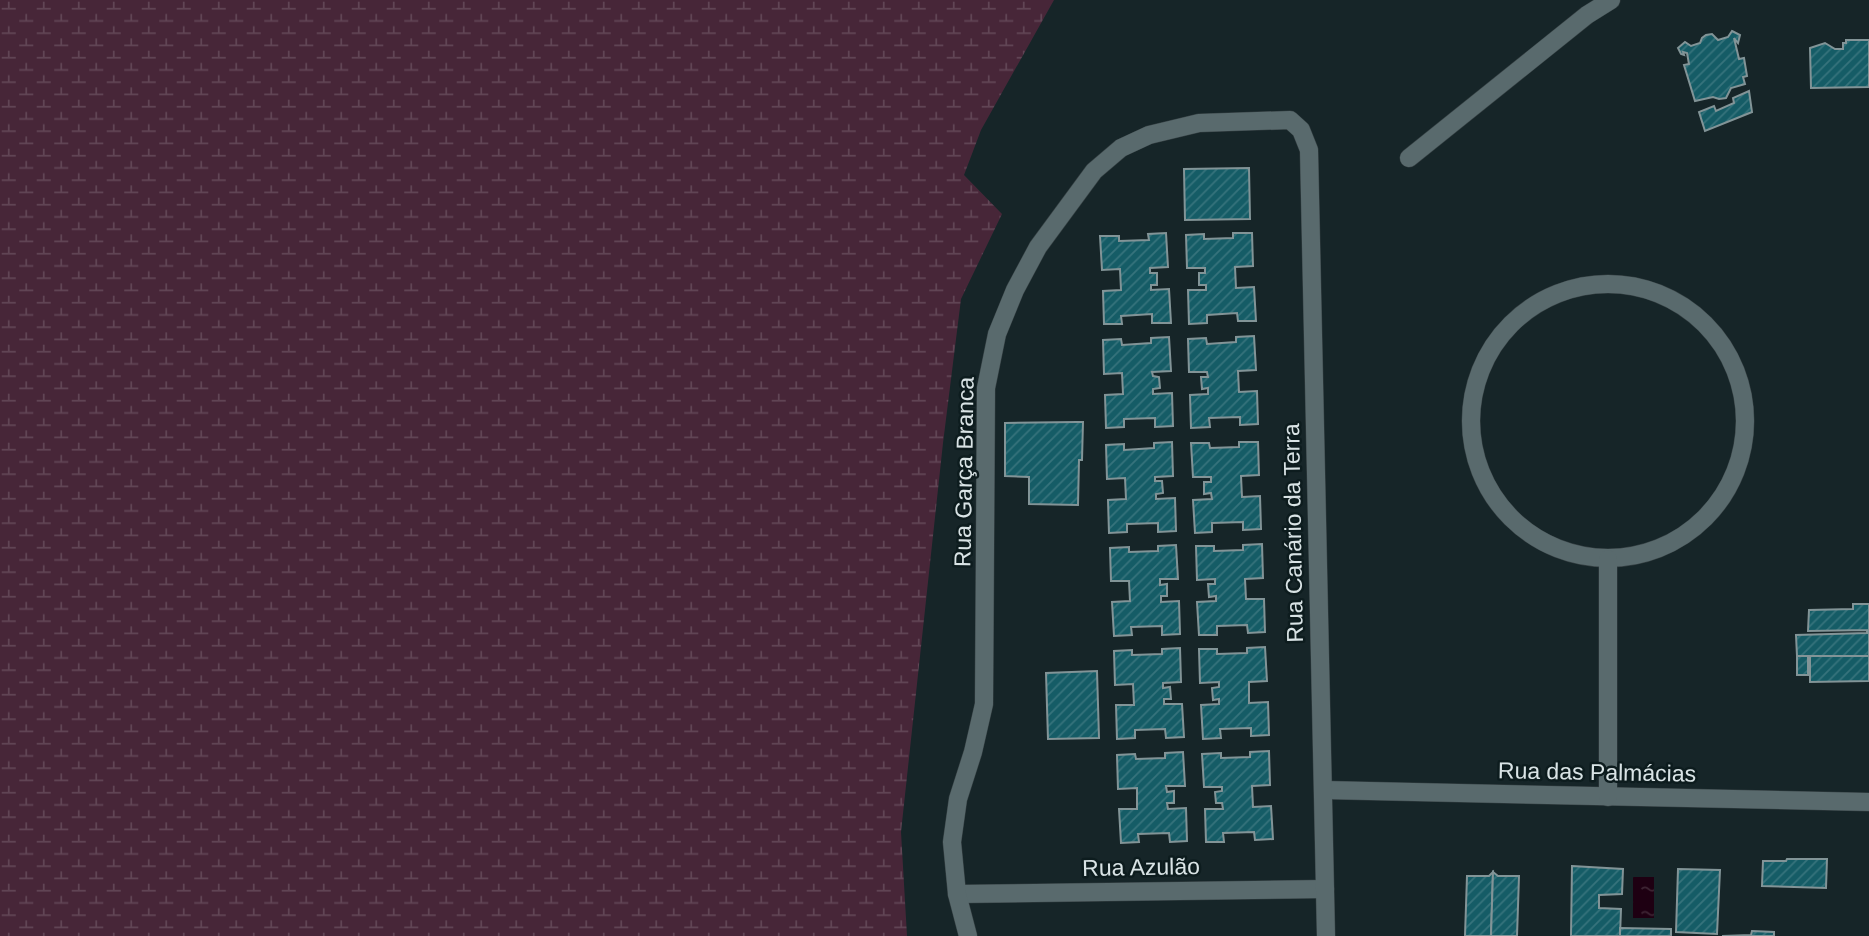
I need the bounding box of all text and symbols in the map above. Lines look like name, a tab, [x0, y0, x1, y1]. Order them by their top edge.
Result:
street label: Rua Garça Branca	[949, 376, 979, 567]
street label: Rua Canário da Terra	[1278, 423, 1308, 643]
street label: Rua das Palmácias	[1498, 757, 1696, 787]
street label: Rua Azulão	[1082, 853, 1200, 881]

